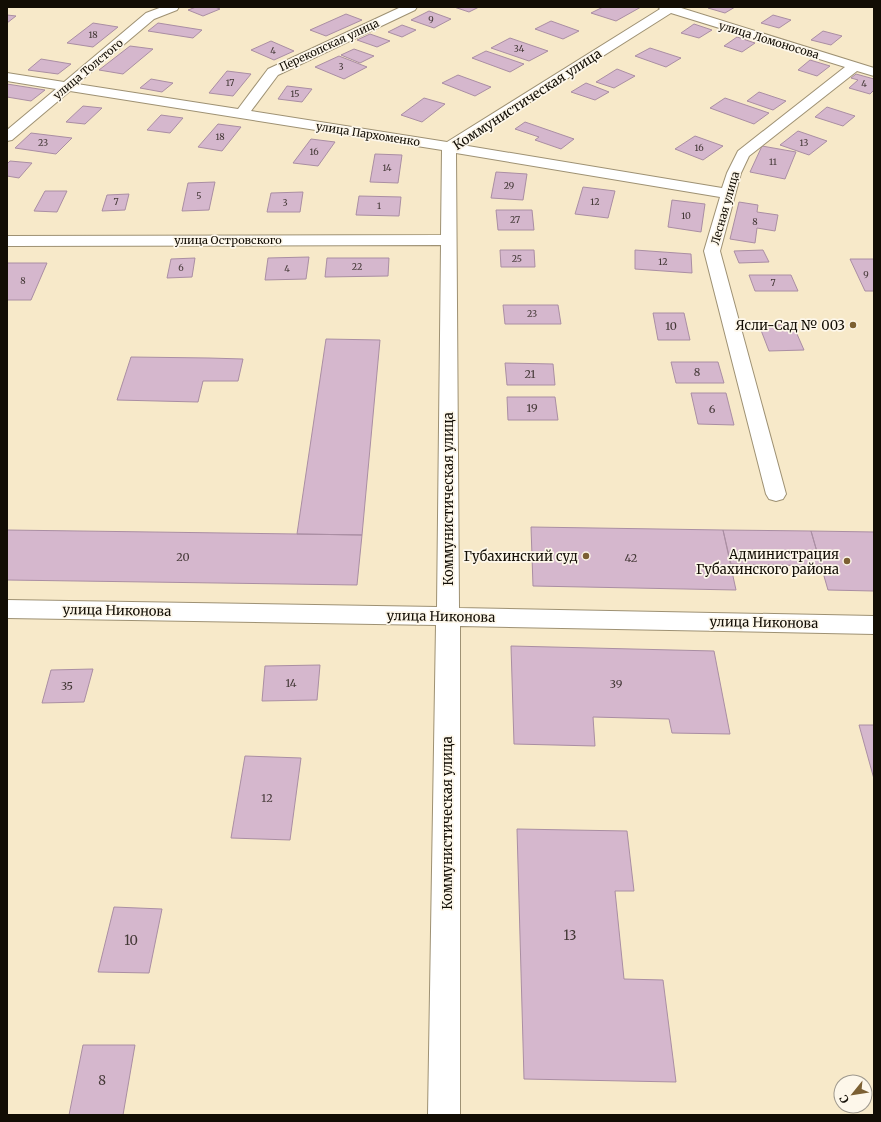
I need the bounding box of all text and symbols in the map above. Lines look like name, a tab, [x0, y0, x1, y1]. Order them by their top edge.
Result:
house number: 9	[428, 14, 434, 25]
street label: Перекопская улица	[277, 16, 381, 74]
street label: улица Ломоносова	[717, 18, 821, 62]
house number: 18	[88, 29, 98, 40]
street label: улица Толстого	[50, 35, 126, 102]
house number: 34	[514, 43, 525, 54]
house number: 4	[270, 45, 276, 56]
street label: Коммунистическая улица	[450, 45, 605, 154]
house number: 3	[338, 61, 344, 72]
house number: 17	[226, 77, 234, 88]
house number: 4	[861, 78, 867, 89]
house number: 15	[290, 88, 300, 99]
street label: улица Пархоменко	[315, 119, 422, 149]
house number: 18	[215, 131, 225, 142]
house number: 23	[38, 137, 48, 148]
house number: 13	[800, 137, 808, 148]
house number: 16	[694, 142, 704, 153]
house number: 16	[309, 146, 319, 157]
house number: 11	[769, 156, 777, 167]
house number: 14	[382, 162, 392, 173]
street label: Лесная улица	[708, 170, 742, 246]
house number: 29	[504, 180, 514, 191]
house number: 5	[196, 190, 202, 201]
house number: 7	[113, 196, 119, 207]
house number: 12	[590, 196, 600, 207]
house number: 3	[282, 197, 288, 208]
house number: 1	[377, 200, 381, 211]
house number: 10	[681, 210, 691, 221]
house number: 27	[510, 214, 520, 225]
house number: 8	[752, 216, 758, 227]
street label: улица Островского	[174, 233, 282, 247]
house number: 25	[512, 253, 522, 264]
house number: 12	[658, 256, 668, 267]
house number: 22	[352, 261, 362, 272]
house number: 6	[178, 262, 184, 273]
house number: 4	[284, 263, 290, 274]
house number: 9	[863, 269, 869, 280]
house number: 8	[20, 275, 26, 286]
house number: 7	[770, 277, 776, 288]
house number: 23	[527, 308, 537, 319]
place label: Ясли-Сад № 003	[736, 317, 845, 334]
house number: 10	[665, 319, 677, 333]
marker: Ясли-Сад № 003	[848, 320, 858, 330]
house number: 8	[694, 365, 701, 379]
house number: 21	[524, 367, 536, 381]
house number: 19	[526, 401, 538, 415]
house number: 6	[709, 402, 716, 416]
street label: Коммунистическая улица	[440, 412, 457, 586]
place label: Администрация Губахинского района	[696, 546, 839, 578]
place label: Губахинский суд	[464, 548, 578, 565]
house number: 20	[176, 550, 190, 564]
marker: Губахинский суд	[581, 551, 591, 561]
house number: 42	[625, 551, 637, 565]
marker: Администрация Губахинского района	[842, 556, 852, 566]
street label: улица Никонова	[62, 601, 172, 620]
street label: улица Никонова	[386, 607, 496, 626]
street label: улица Никонова	[709, 613, 819, 632]
house number: 14	[285, 676, 297, 690]
house number: 39	[610, 677, 623, 691]
house number: 35	[61, 679, 73, 693]
street label: Коммунистическая улица	[439, 736, 456, 910]
house number: 12	[261, 791, 273, 805]
house number: 13	[564, 927, 576, 944]
house number: 10	[124, 932, 138, 949]
house number: 8	[98, 1072, 106, 1089]
north arrow	[833, 1074, 873, 1114]
text: С	[836, 1092, 852, 1106]

